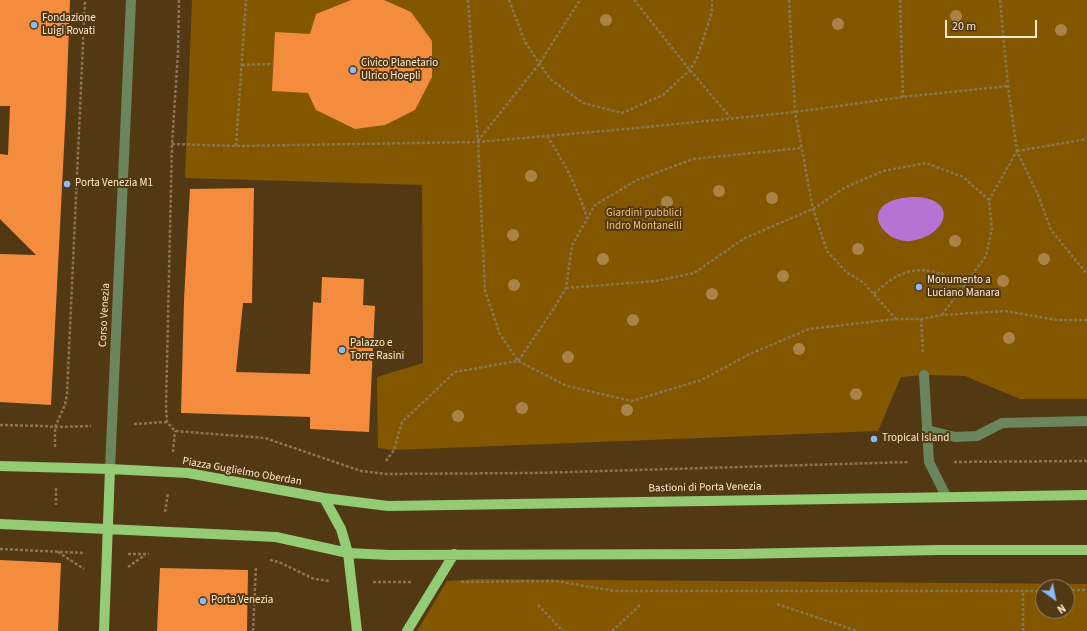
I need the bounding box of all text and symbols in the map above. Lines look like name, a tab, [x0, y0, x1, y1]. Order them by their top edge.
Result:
place label: Fondazione Luigi Rovati	[42, 12, 96, 38]
scale bar	[947, 12, 1039, 38]
text: 20 m	[952, 18, 976, 35]
marker: Fondazione Luigi Rovati	[29, 20, 39, 30]
place label: Civico Planetario Ulrico Hoepli	[361, 57, 438, 83]
marker: Civico Planetario Ulrico Hoepli	[348, 65, 358, 75]
place label: Porta Venezia M1	[75, 177, 153, 191]
marker: Porta Venezia M1	[62, 179, 72, 189]
park label: Giardini pubblici Indro Montanelli	[606, 207, 682, 233]
place label: Monumento a Luciano Manara	[927, 274, 1000, 300]
marker: Monumento a Luciano Manara	[914, 282, 924, 292]
street label: Corso Venezia	[97, 283, 113, 347]
place label: Palazzo e Torre Rasini	[350, 337, 404, 363]
marker: Palazzo e Torre Rasini	[337, 345, 347, 355]
place label: Tropical Island	[882, 432, 949, 446]
marker: Tropical Island	[869, 434, 879, 444]
street label: Piazza Guglielmo Oberdan	[181, 455, 303, 489]
street label: Bastioni di Porta Venezia	[648, 480, 762, 496]
north arrow	[1035, 579, 1075, 619]
place label: Porta Venezia	[211, 594, 273, 608]
marker: Porta Venezia	[198, 596, 208, 606]
text: N	[1054, 600, 1068, 617]

